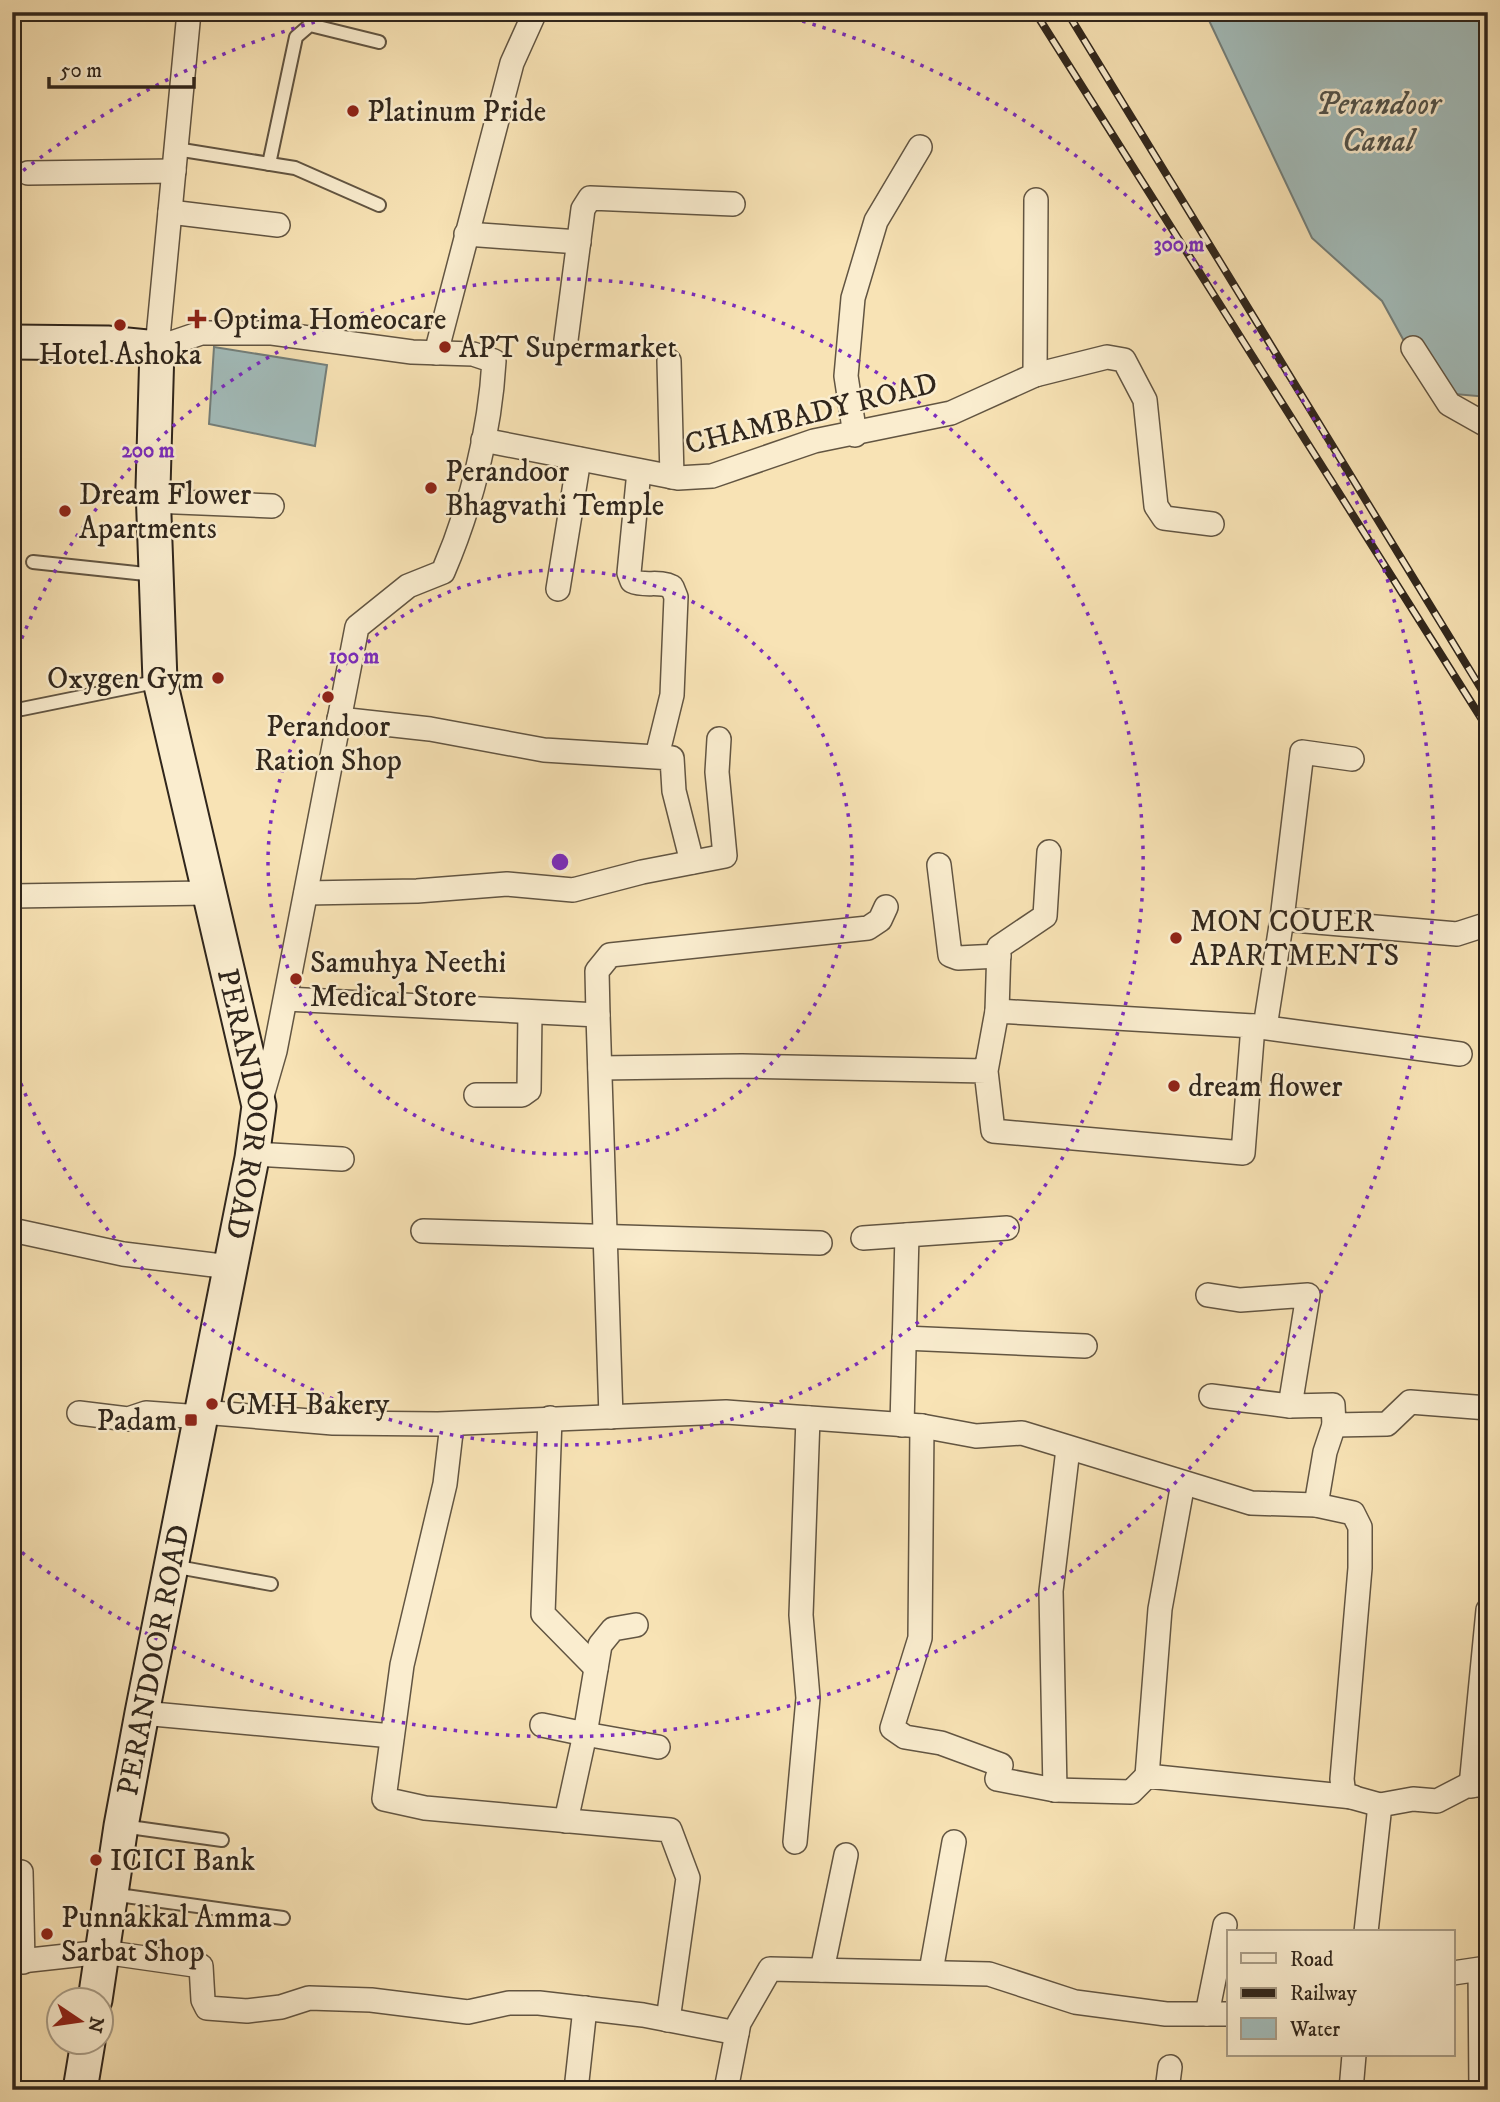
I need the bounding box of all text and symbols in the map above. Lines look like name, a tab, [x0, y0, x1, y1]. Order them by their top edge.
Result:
scale bar	[49, 46, 194, 90]
text: 50 m	[60, 58, 102, 84]
water label: Perandoor Canal	[1316, 85, 1443, 162]
place label: Platinum Pride	[367, 94, 546, 131]
marker: Platinum Pride	[345, 103, 361, 119]
text: 300 m	[1154, 232, 1205, 258]
place label: Optima Homeocare	[213, 302, 446, 339]
marker: Optima Homeocare	[187, 309, 207, 329]
marker: Hotel Ashoka	[112, 317, 128, 333]
place label: APT Supermarket	[459, 330, 677, 367]
place label: Hotel Ashoka	[38, 337, 202, 374]
marker: APT Supermarket	[437, 339, 453, 355]
street label: CHAMBADY ROAD	[681, 365, 941, 464]
text: 200 m	[121, 438, 175, 464]
place label: Perandoor Bhagvathi Temple	[445, 454, 664, 525]
place label: Dream Flower Apartments	[79, 477, 251, 548]
marker: Perandoor Bhagvathi Temple	[423, 480, 439, 496]
marker: Dream Flower Apartments	[57, 503, 73, 519]
text: 100 m	[329, 644, 379, 670]
place label: Oxygen Gym	[47, 661, 204, 698]
marker: Oxygen Gym	[210, 670, 226, 686]
marker: Perandoor Ration Shop	[320, 689, 336, 705]
place label: Perandoor Ration Shop	[254, 709, 402, 780]
centre of rings	[548, 850, 572, 874]
place label: MON COUER APARTMENTS	[1190, 904, 1399, 975]
marker: MON COUER APARTMENTS	[1168, 930, 1184, 946]
place label: Samuhya Neethi Medical Store	[310, 945, 506, 1016]
street label: PERANDOOR ROAD	[208, 965, 277, 1242]
marker: Samuhya Neethi Medical Store	[288, 971, 304, 987]
place label: dream flower	[1188, 1069, 1343, 1106]
marker: dream flower	[1166, 1078, 1182, 1094]
place label: CMH Bakery	[226, 1387, 390, 1424]
marker: CMH Bakery	[204, 1396, 220, 1412]
place label: Padam	[97, 1403, 177, 1440]
marker: Padam	[183, 1412, 199, 1428]
street label: PERANDOOR ROAD	[110, 1522, 199, 1799]
place label: ICICI Bank	[110, 1843, 255, 1880]
marker: ICICI Bank	[88, 1852, 104, 1868]
place label: Punnakkal Amma Sarbat Shop	[61, 1900, 272, 1971]
marker: Punnakkal Amma Sarbat Shop	[39, 1926, 55, 1942]
legend	[1227, 1930, 1454, 2056]
text: Road	[1290, 1947, 1334, 1973]
text: Railway	[1290, 1981, 1358, 2007]
north arrow	[46, 1986, 116, 2056]
text: N	[82, 2014, 108, 2035]
text: Water	[1289, 2017, 1340, 2043]

